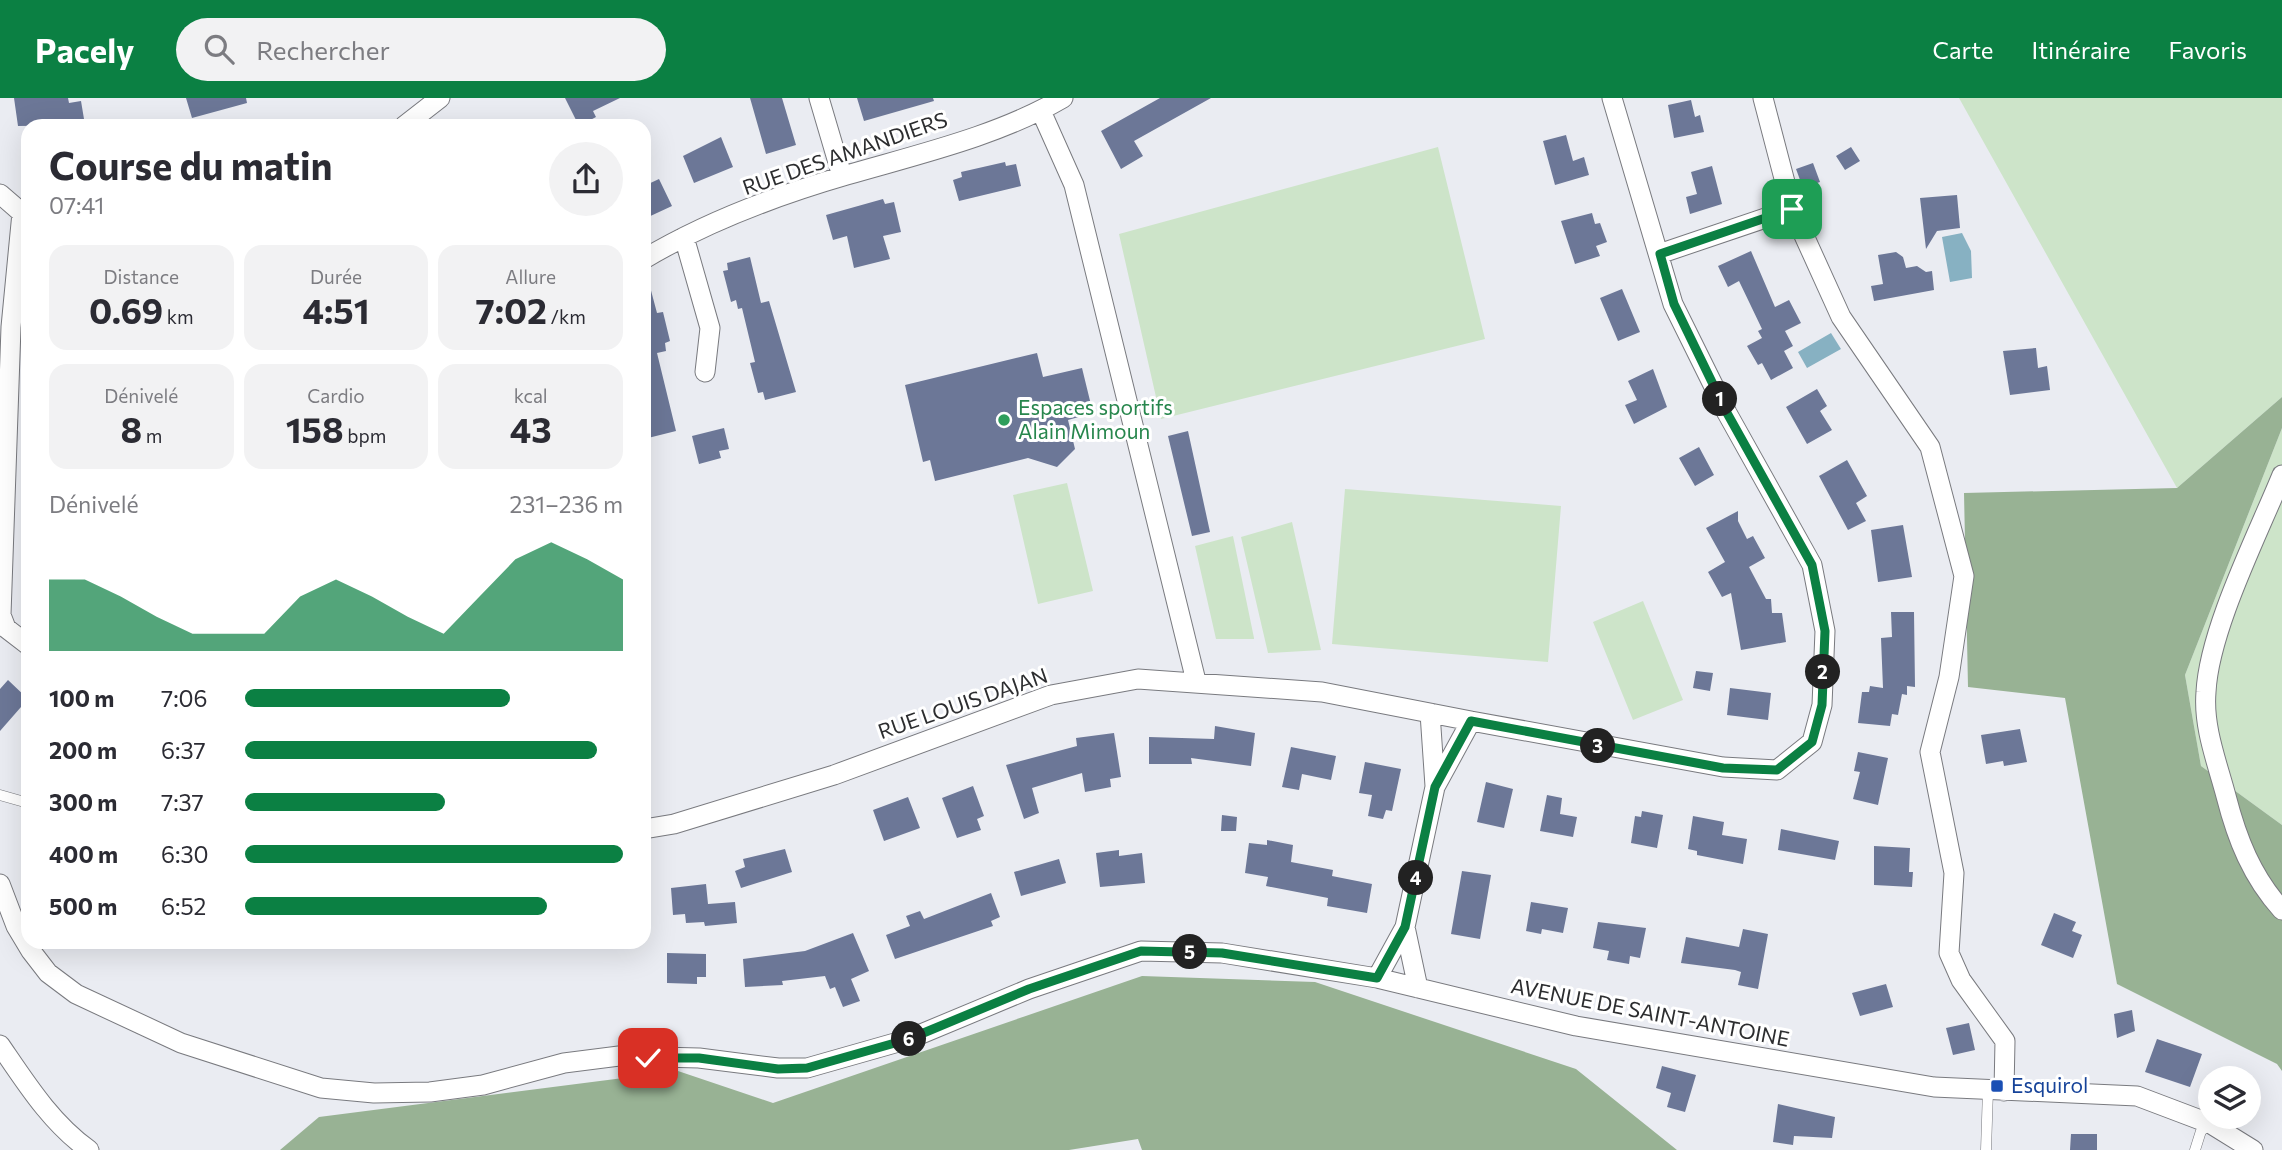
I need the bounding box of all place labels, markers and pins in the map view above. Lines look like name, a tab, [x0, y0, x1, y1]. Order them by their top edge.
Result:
pin	[1762, 179, 1822, 239]
pin: 1	[1702, 382, 1738, 416]
place label: Espaces sportifs Alain Mimoun	[1018, 394, 1173, 443]
marker: Espaces sportifs Alain Mimoun	[996, 412, 1012, 428]
pin: 2	[1806, 654, 1840, 690]
pin: 3	[1580, 728, 1616, 764]
pin: 4	[1398, 860, 1434, 896]
pin: 5	[1172, 934, 1208, 970]
pin: 6	[892, 1021, 926, 1056]
pin	[618, 1028, 678, 1088]
place label: Esquirol	[2011, 1072, 2088, 1097]
marker: Esquirol	[1989, 1078, 2005, 1094]

